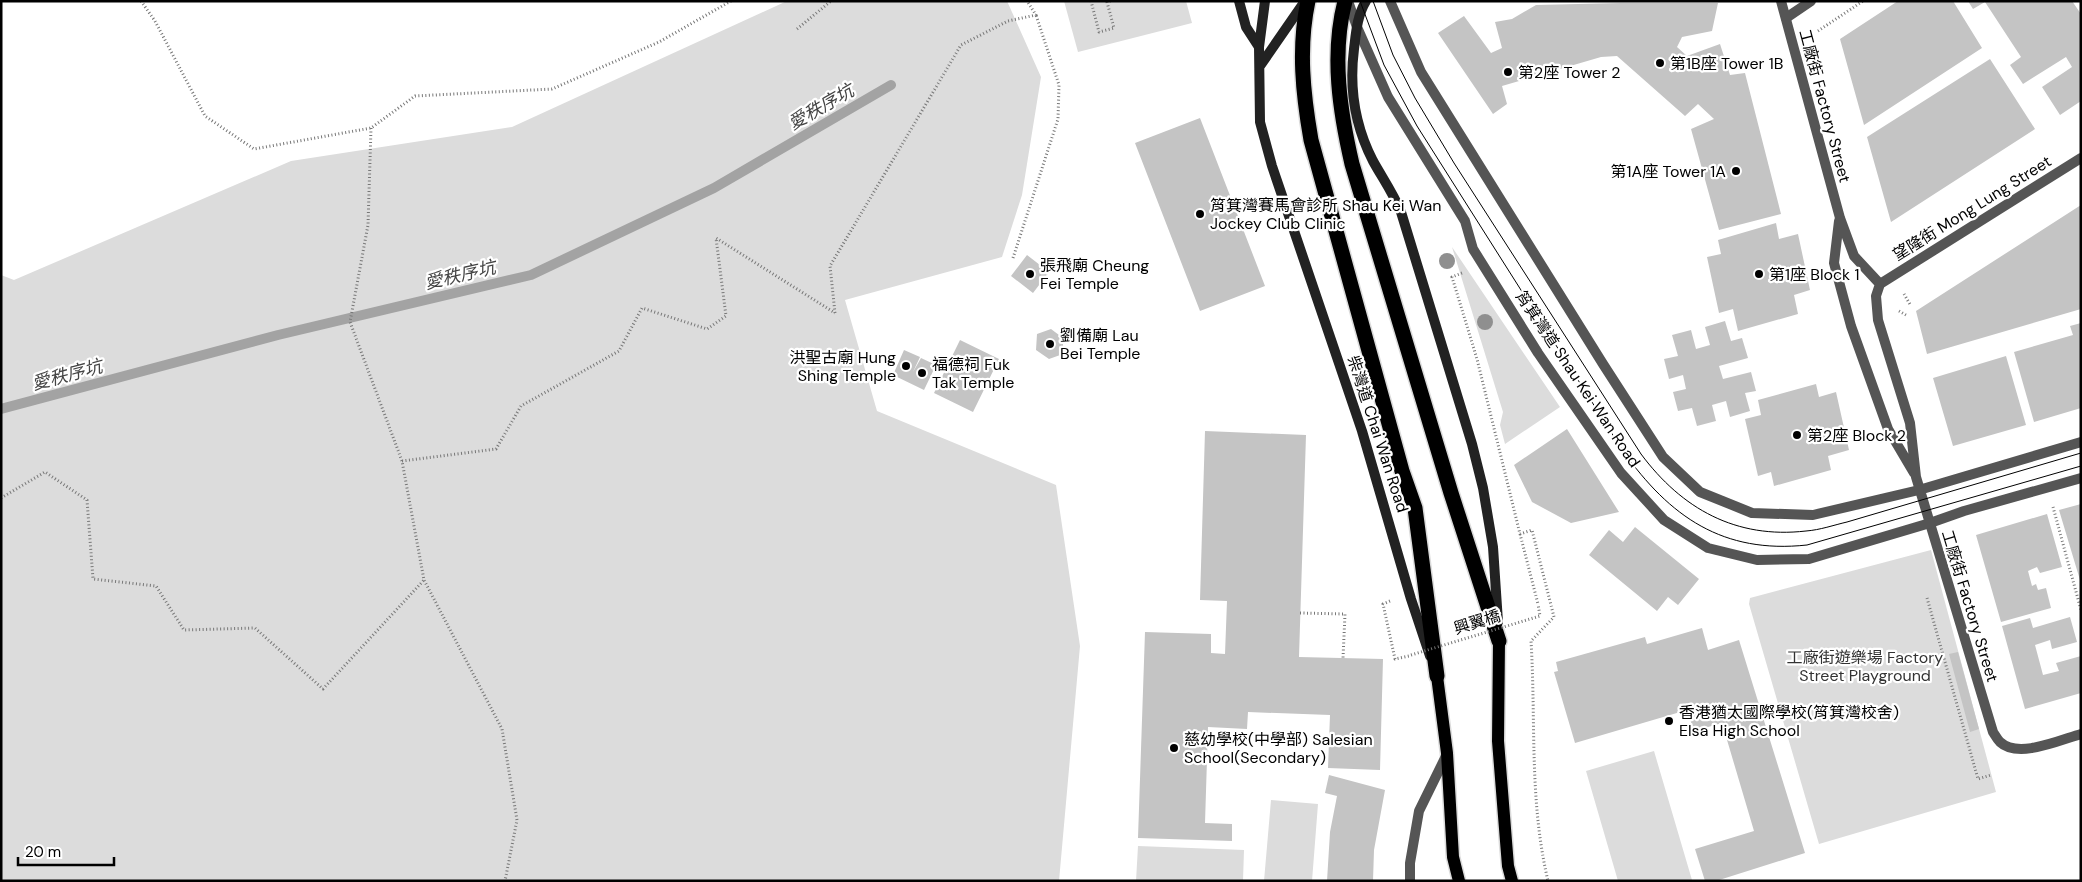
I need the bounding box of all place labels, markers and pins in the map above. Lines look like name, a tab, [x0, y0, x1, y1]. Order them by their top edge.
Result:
place label: 第1B座 Tower 1B	[1670, 53, 1783, 74]
marker: 第1B座 Tower 1B	[1654, 57, 1666, 69]
place label: 第2座 Tower 2	[1518, 62, 1621, 83]
marker: 第2座 Tower 2	[1502, 66, 1514, 78]
place label: 第1A座 Tower 1A	[1611, 161, 1726, 182]
marker: 第1A座 Tower 1A	[1730, 165, 1742, 177]
place label: 筲箕灣賽馬會診所 Shau Kei Wan Jockey Club Clinic	[1210, 195, 1441, 234]
marker: 筲箕灣賽馬會診所 Shau Kei Wan Jockey Club Clinic	[1194, 208, 1206, 220]
place label: 張飛廟 Cheung Fei Temple	[1040, 255, 1149, 294]
place label: 第1座 Block 1	[1769, 264, 1859, 285]
marker: 張飛廟 Cheung Fei Temple	[1024, 268, 1036, 280]
marker: 第1座 Block 1	[1753, 268, 1765, 280]
place label: 劉備廟 Lau Bei Temple	[1060, 325, 1140, 364]
marker: 劉備廟 Lau Bei Temple	[1044, 338, 1056, 350]
place label: 洪聖古廟 Hung Shing Temple	[790, 347, 896, 386]
place label: 福德祠 Fuk Tak Temple	[932, 354, 1014, 393]
marker: 洪聖古廟 Hung Shing Temple	[900, 360, 912, 372]
marker: 福德祠 Fuk Tak Temple	[916, 367, 928, 379]
place label: 第2座 Block 2	[1807, 425, 1906, 446]
marker: 第2座 Block 2	[1791, 429, 1803, 441]
place label: 香港猶太國際學校(筲箕灣校舍) Elsa High School	[1679, 702, 1899, 741]
marker: 香港猶太國際學校(筲箕灣校舍) Elsa High School	[1663, 715, 1675, 727]
place label: 慈幼學校(中學部) Salesian School(Secondary)	[1184, 729, 1373, 768]
marker: 慈幼學校(中學部) Salesian School(Secondary)	[1168, 742, 1180, 754]

